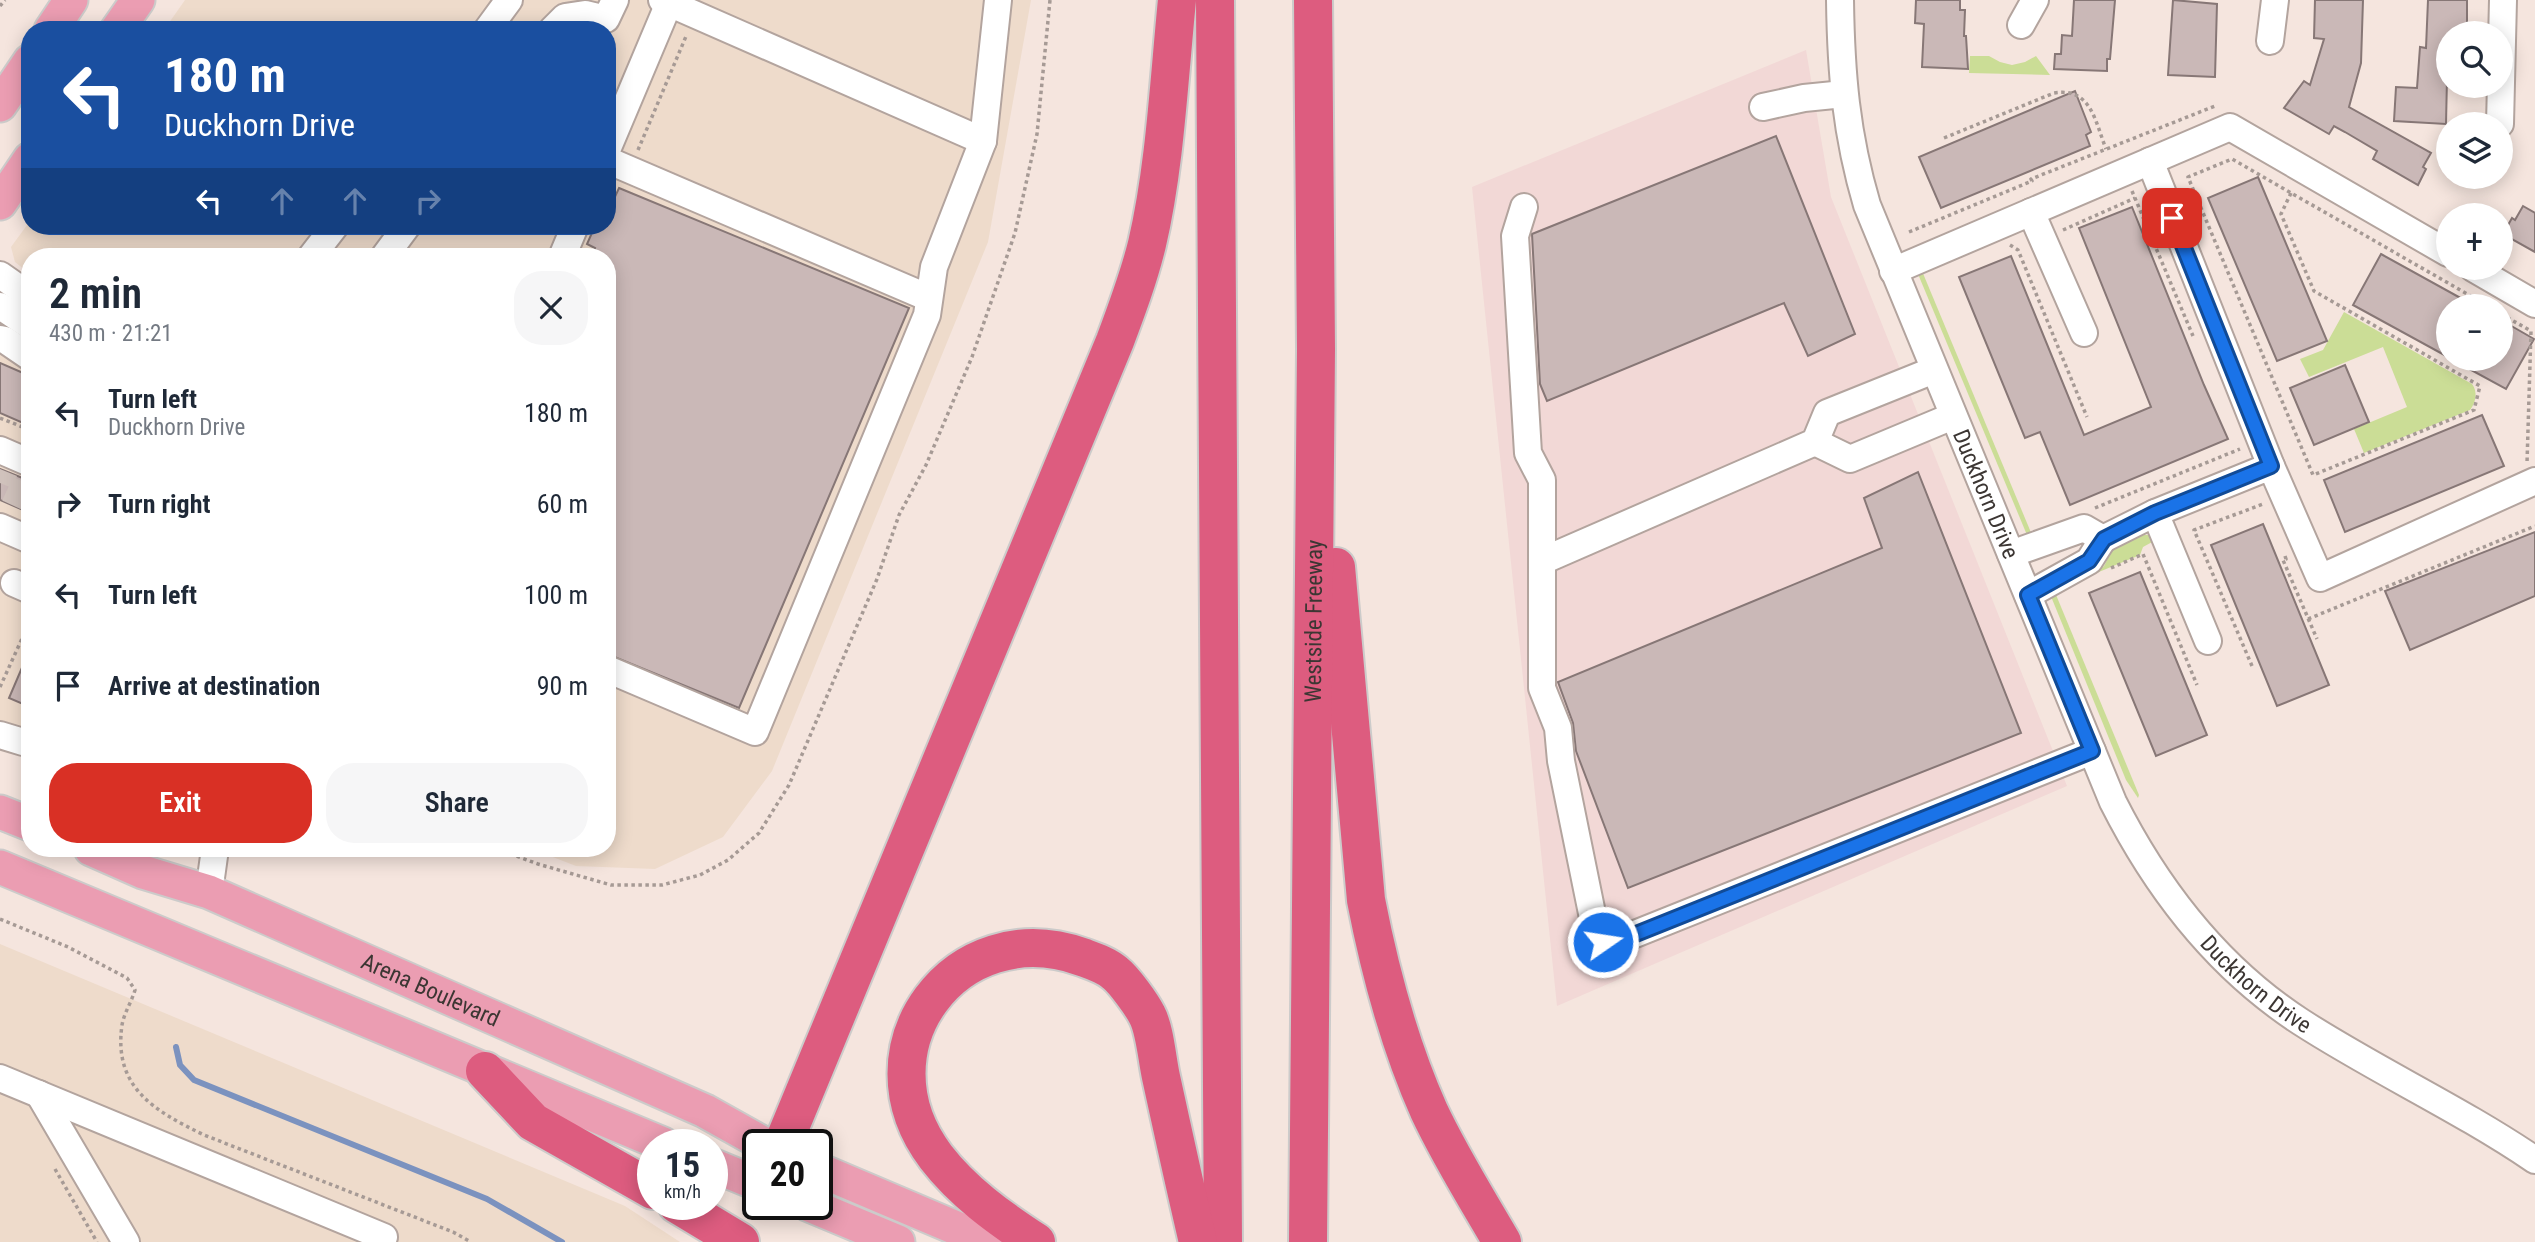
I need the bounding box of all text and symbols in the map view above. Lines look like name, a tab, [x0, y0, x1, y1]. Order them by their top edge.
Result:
map controls	[2436, 21, 2513, 371]
button: search	[2436, 21, 2513, 98]
text: 180 m	[164, 47, 286, 104]
icon: left	[49, 49, 140, 140]
text: Duckhorn Drive	[164, 106, 355, 144]
button: layers	[2436, 112, 2513, 189]
icon: left	[190, 182, 228, 220]
icon: ahead	[263, 182, 301, 220]
icon: ahead	[336, 182, 374, 220]
icon: right	[409, 182, 447, 220]
pin	[2142, 188, 2202, 248]
icon: arrive	[2153, 199, 2191, 237]
button: +	[2436, 203, 2513, 280]
text: 2 min	[49, 269, 142, 318]
button: close	[514, 271, 588, 345]
button: −	[2436, 294, 2513, 371]
text: 430 m · 21:21	[49, 320, 173, 347]
text: Turn left	[108, 384, 197, 414]
icon: left	[49, 394, 87, 432]
text: 180 m	[524, 398, 588, 428]
text: Duckhorn Drive	[108, 414, 245, 441]
street label: Duckhorn Drive	[1947, 426, 2024, 563]
icon: right	[49, 485, 87, 523]
text: Turn right	[108, 489, 210, 519]
text: 60 m	[537, 489, 588, 519]
street label: Westside Freeway	[1300, 539, 1328, 703]
icon: left	[49, 576, 87, 614]
text: Turn left	[108, 580, 197, 610]
text: 100 m	[524, 580, 588, 610]
icon: arrive	[49, 667, 87, 705]
text: Arrive at destination	[108, 671, 320, 701]
text: 90 m	[537, 671, 588, 701]
button: Exit	[49, 763, 312, 843]
button: Share	[326, 763, 588, 843]
position arrow	[1566, 905, 1640, 979]
street label: Duckhorn Drive	[2194, 930, 2316, 1039]
street label: Arena Boulevard	[357, 948, 504, 1033]
speed limit sign: 20	[742, 1129, 833, 1220]
text: 15	[665, 1145, 700, 1186]
text: km/h	[664, 1181, 701, 1202]

